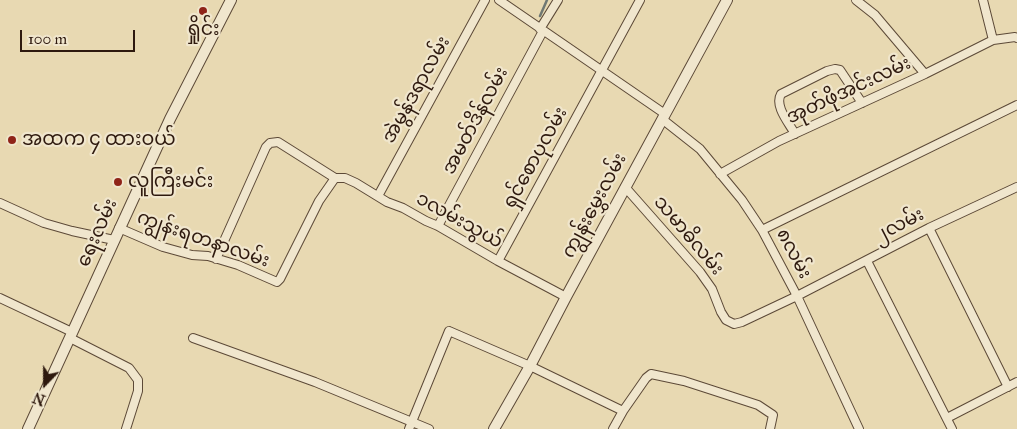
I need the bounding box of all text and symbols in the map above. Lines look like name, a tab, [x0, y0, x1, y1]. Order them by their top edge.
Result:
marker: ရှိုင်း	[197, 5, 209, 17]
place label: ရှိုင်း	[186, 19, 220, 41]
scale bar	[22, 20, 138, 52]
text: 100 m	[28, 30, 67, 48]
street label: အဲမွန်ဒရာလမ်း	[378, 33, 456, 147]
street label: အုတ်ဖိုအင်းလမ်း	[783, 52, 915, 130]
street label: အမတ်ဒိန်လမ်း	[438, 63, 514, 179]
street label: ရှင်စောပုလမ်း	[499, 103, 573, 213]
place label: အထက ၄ ထားဝယ်	[22, 129, 176, 151]
marker: အထက ၄ ထားဝယ်	[6, 134, 18, 146]
street label: ကျွန်းမွှေးလမ်း	[558, 150, 632, 262]
place label: လူကြီးမင်း	[128, 171, 213, 193]
marker: လူကြီးမင်း	[112, 176, 124, 188]
street label: ၁လမ်းသွယ်	[412, 188, 506, 254]
street label: သမာဓိလမ်း	[648, 192, 728, 280]
street label: ရေးလမ်း	[73, 195, 123, 271]
street label: ၂လမ်း	[870, 204, 928, 248]
street label: ကျွန်းရတနာလမ်း	[134, 207, 272, 273]
street label: ၈လမ်း	[770, 225, 816, 283]
north arrow	[20, 359, 70, 409]
text: N	[31, 388, 48, 408]

